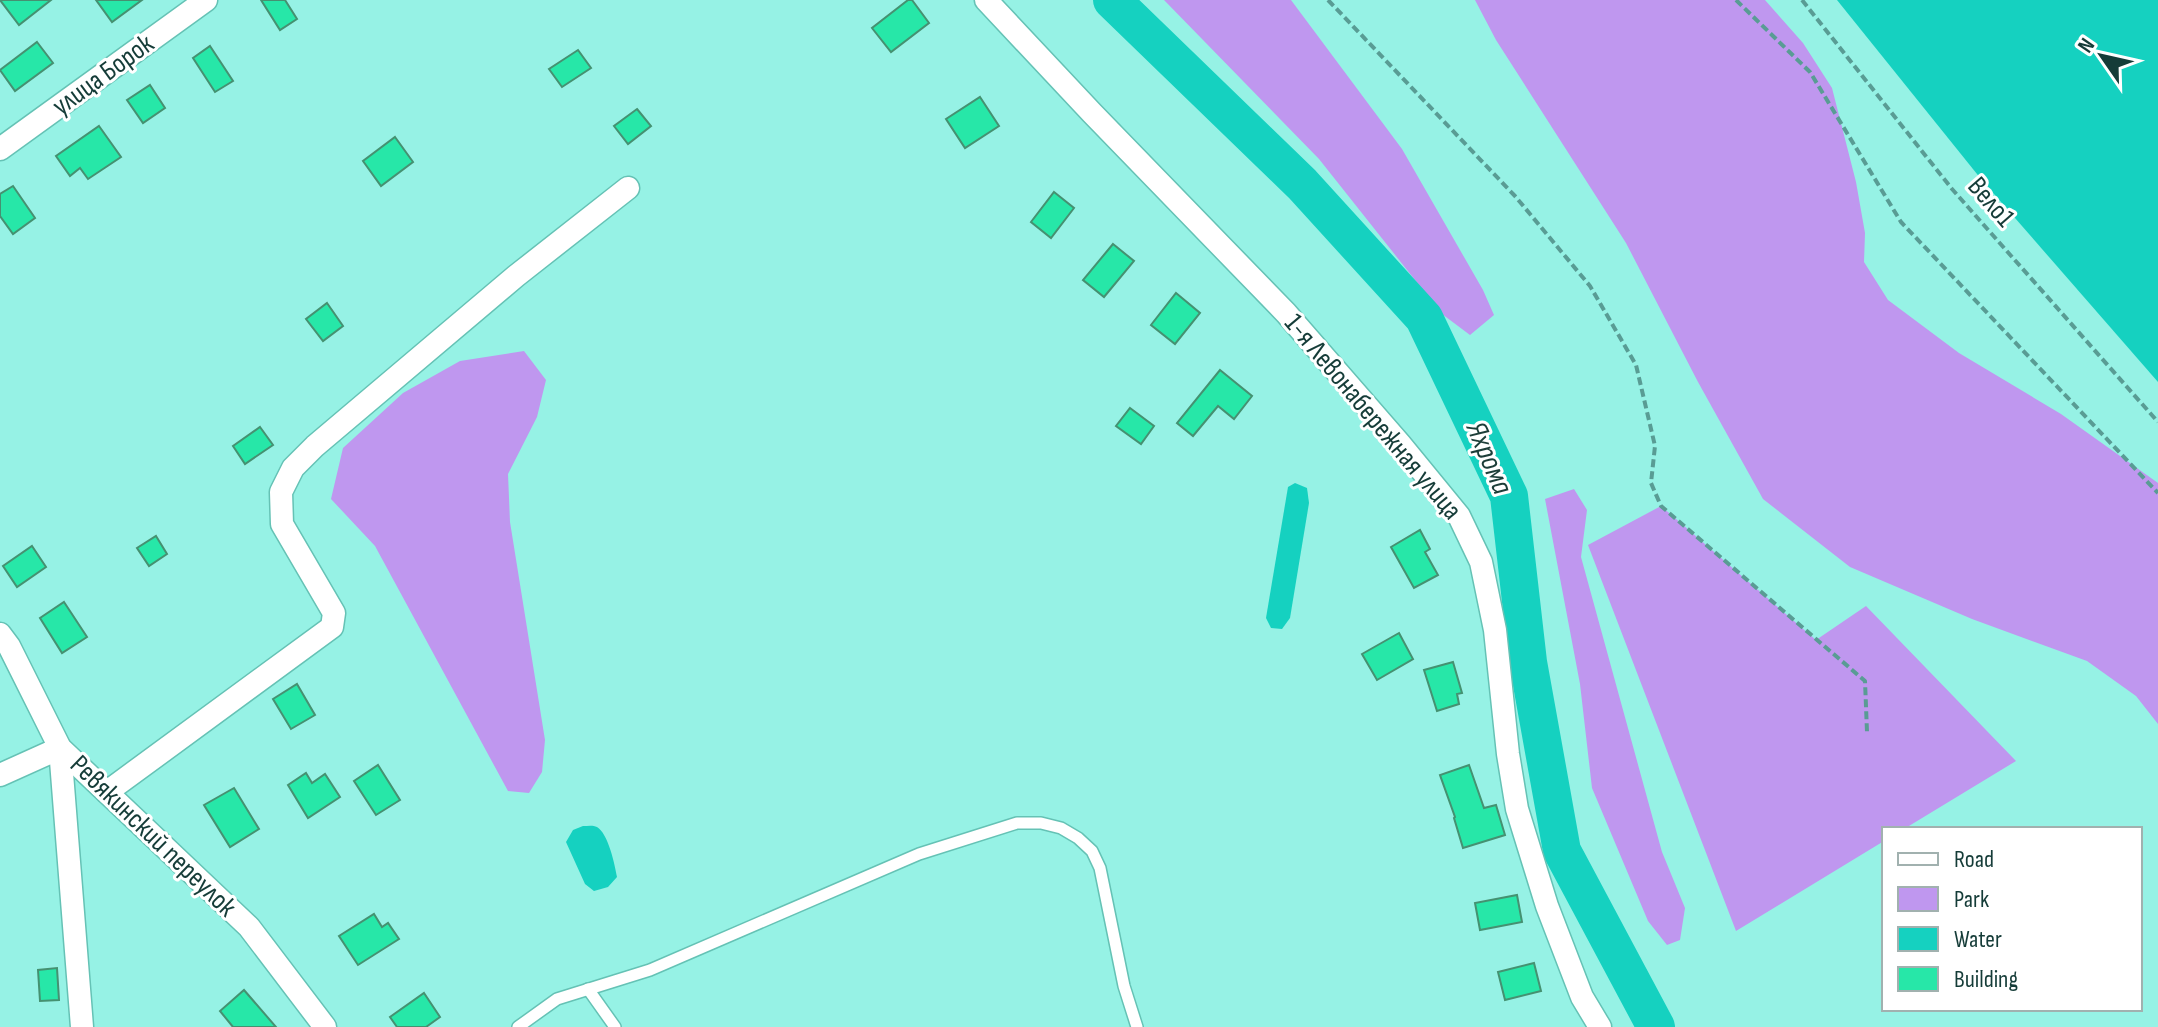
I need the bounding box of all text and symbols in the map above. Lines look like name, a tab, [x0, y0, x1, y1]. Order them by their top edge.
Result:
north arrow	[2062, 16, 2142, 96]
street label: улица Борок	[46, 27, 160, 123]
text: N	[2072, 33, 2101, 58]
street label: Вело1	[1961, 170, 2022, 234]
street label: 1-я Левонабережная улица	[1277, 308, 1469, 526]
water label: Яхрома	[1457, 415, 1520, 500]
street label: Ревякинский переулок	[63, 748, 243, 924]
legend	[1882, 827, 2142, 1011]
text: Road	[1954, 845, 1994, 874]
text: Park	[1954, 885, 1989, 914]
text: Water	[1954, 925, 2002, 954]
text: Building	[1954, 965, 2018, 994]

